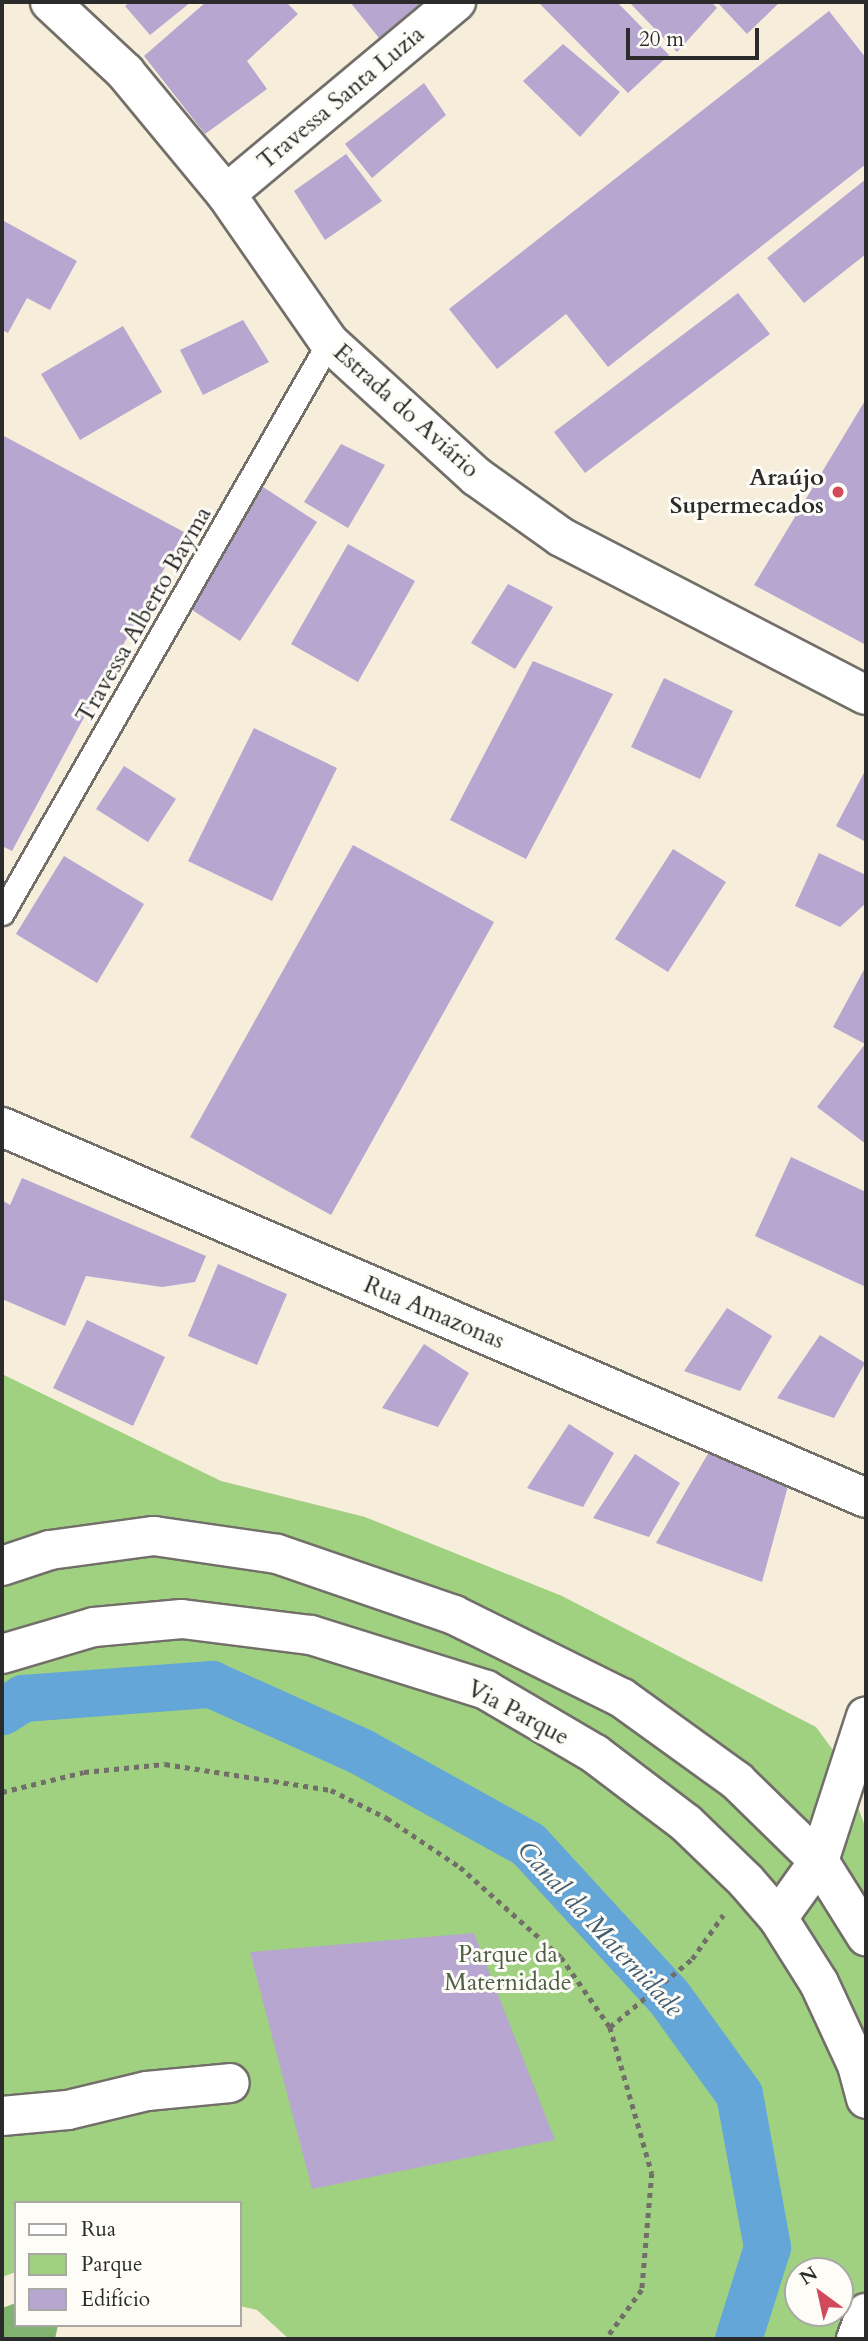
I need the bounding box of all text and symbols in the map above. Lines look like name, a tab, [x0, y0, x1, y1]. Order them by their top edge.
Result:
scale bar	[630, 14, 763, 58]
street label: Travessa Santa Luzia	[252, 20, 430, 176]
text: 20 m	[639, 25, 684, 54]
street label: Estrada do Aviário	[327, 338, 485, 484]
place label: Araújo Supermecados	[670, 464, 824, 520]
marker: Araújo Supermecados	[830, 484, 846, 500]
street label: Travessa Alberto Bayma	[70, 502, 218, 728]
street label: Rua Amazonas	[359, 1270, 509, 1356]
street label: Via Parque	[462, 1674, 574, 1752]
water label: Canal da Maternidade	[511, 1835, 689, 2023]
park label: Parque da Maternidade	[444, 1941, 572, 1997]
legend	[14, 2201, 242, 2327]
text: Rua	[81, 2215, 116, 2244]
text: Parque	[81, 2250, 142, 2279]
north arrow	[784, 2257, 854, 2327]
text: N	[795, 2261, 823, 2291]
text: Edifício	[81, 2285, 150, 2314]

